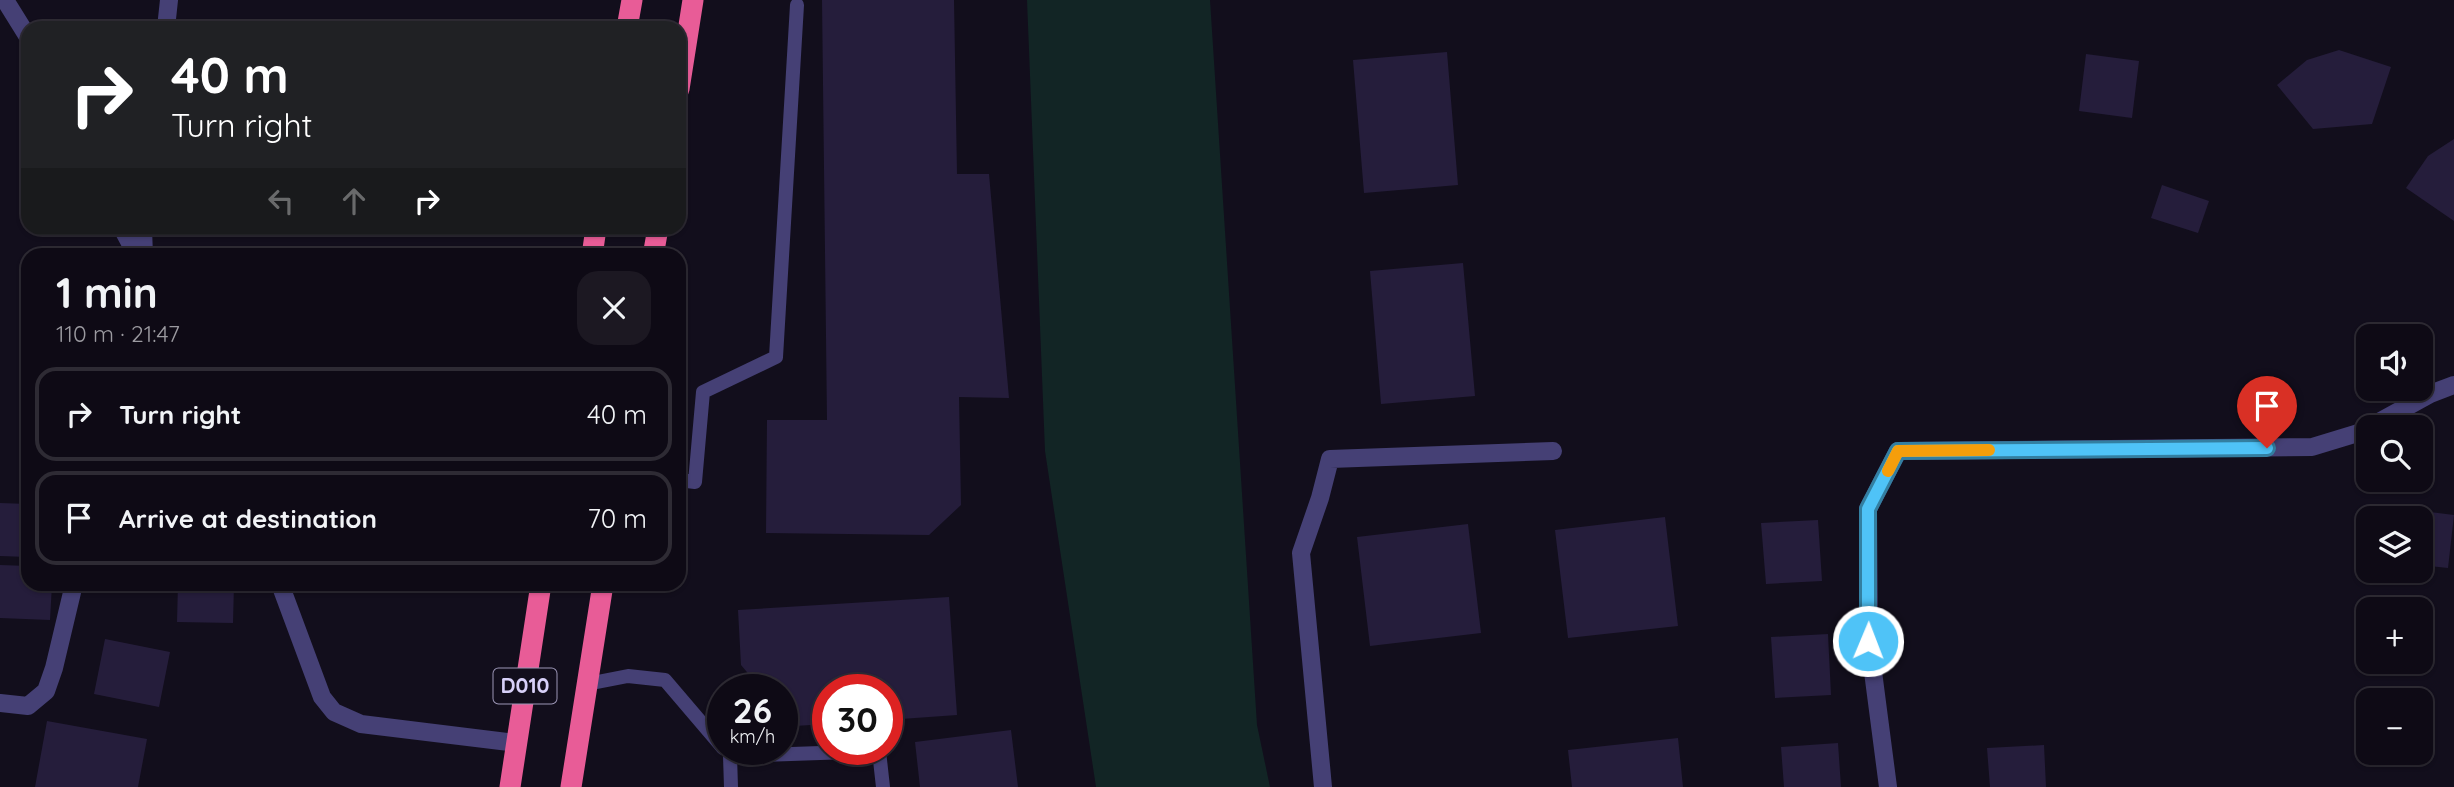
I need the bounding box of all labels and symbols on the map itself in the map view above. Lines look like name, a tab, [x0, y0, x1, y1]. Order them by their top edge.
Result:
pin	[2237, 376, 2297, 448]
position arrow	[1831, 604, 1905, 678]
road number: D010	[494, 668, 556, 704]
speed limit sign: 30	[812, 674, 903, 765]

